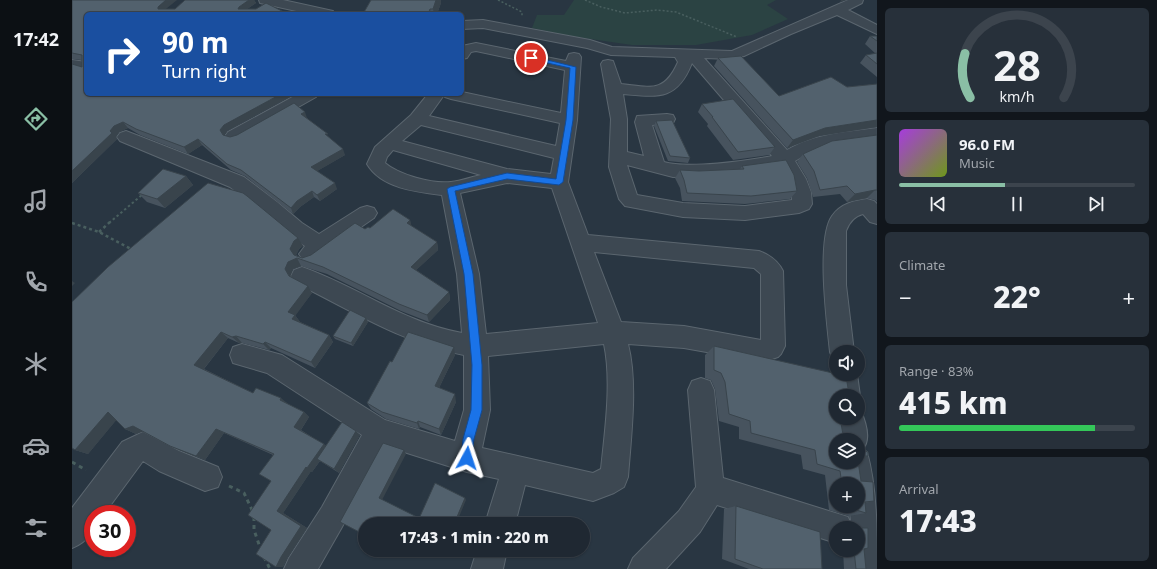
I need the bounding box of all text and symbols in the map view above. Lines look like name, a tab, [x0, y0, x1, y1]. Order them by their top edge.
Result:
text: 90 m	[162, 23, 229, 61]
text: 17:42	[13, 27, 59, 51]
icon: right	[96, 28, 148, 80]
text: 28	[993, 37, 1041, 93]
pin	[514, 41, 548, 75]
icon: arrive	[520, 47, 542, 69]
text: Turn right	[162, 59, 246, 83]
text: km/h	[999, 87, 1035, 106]
icon: directions	[22, 105, 50, 133]
text: 96.0 FM	[959, 134, 1015, 154]
text: Music	[959, 154, 995, 172]
icon: music	[22, 187, 50, 215]
icon: previous	[927, 193, 949, 215]
icon: pause	[1006, 193, 1028, 215]
icon: next	[1085, 193, 1107, 215]
text: Climate	[899, 256, 945, 274]
icon: phone	[22, 268, 50, 296]
text: 22°	[993, 276, 1041, 317]
text: −	[899, 282, 912, 312]
text: +	[1122, 282, 1135, 312]
map controls	[829, 345, 865, 557]
button: sound	[829, 345, 865, 381]
icon: climate	[22, 350, 50, 378]
text: Range · 83%	[899, 362, 974, 380]
text: 415 km	[899, 382, 1008, 423]
button: search	[829, 389, 865, 425]
icon: car	[22, 432, 50, 460]
button: layers	[829, 433, 865, 469]
position arrow	[446, 437, 488, 479]
button: +	[829, 477, 865, 513]
text: Arrival	[899, 480, 939, 498]
text: 17:43	[899, 500, 977, 541]
speed limit sign: 30	[84, 505, 136, 557]
icon: filters	[22, 514, 50, 542]
button: −	[829, 521, 865, 557]
text: 17:43 · 1 min · 220 m	[399, 527, 549, 547]

